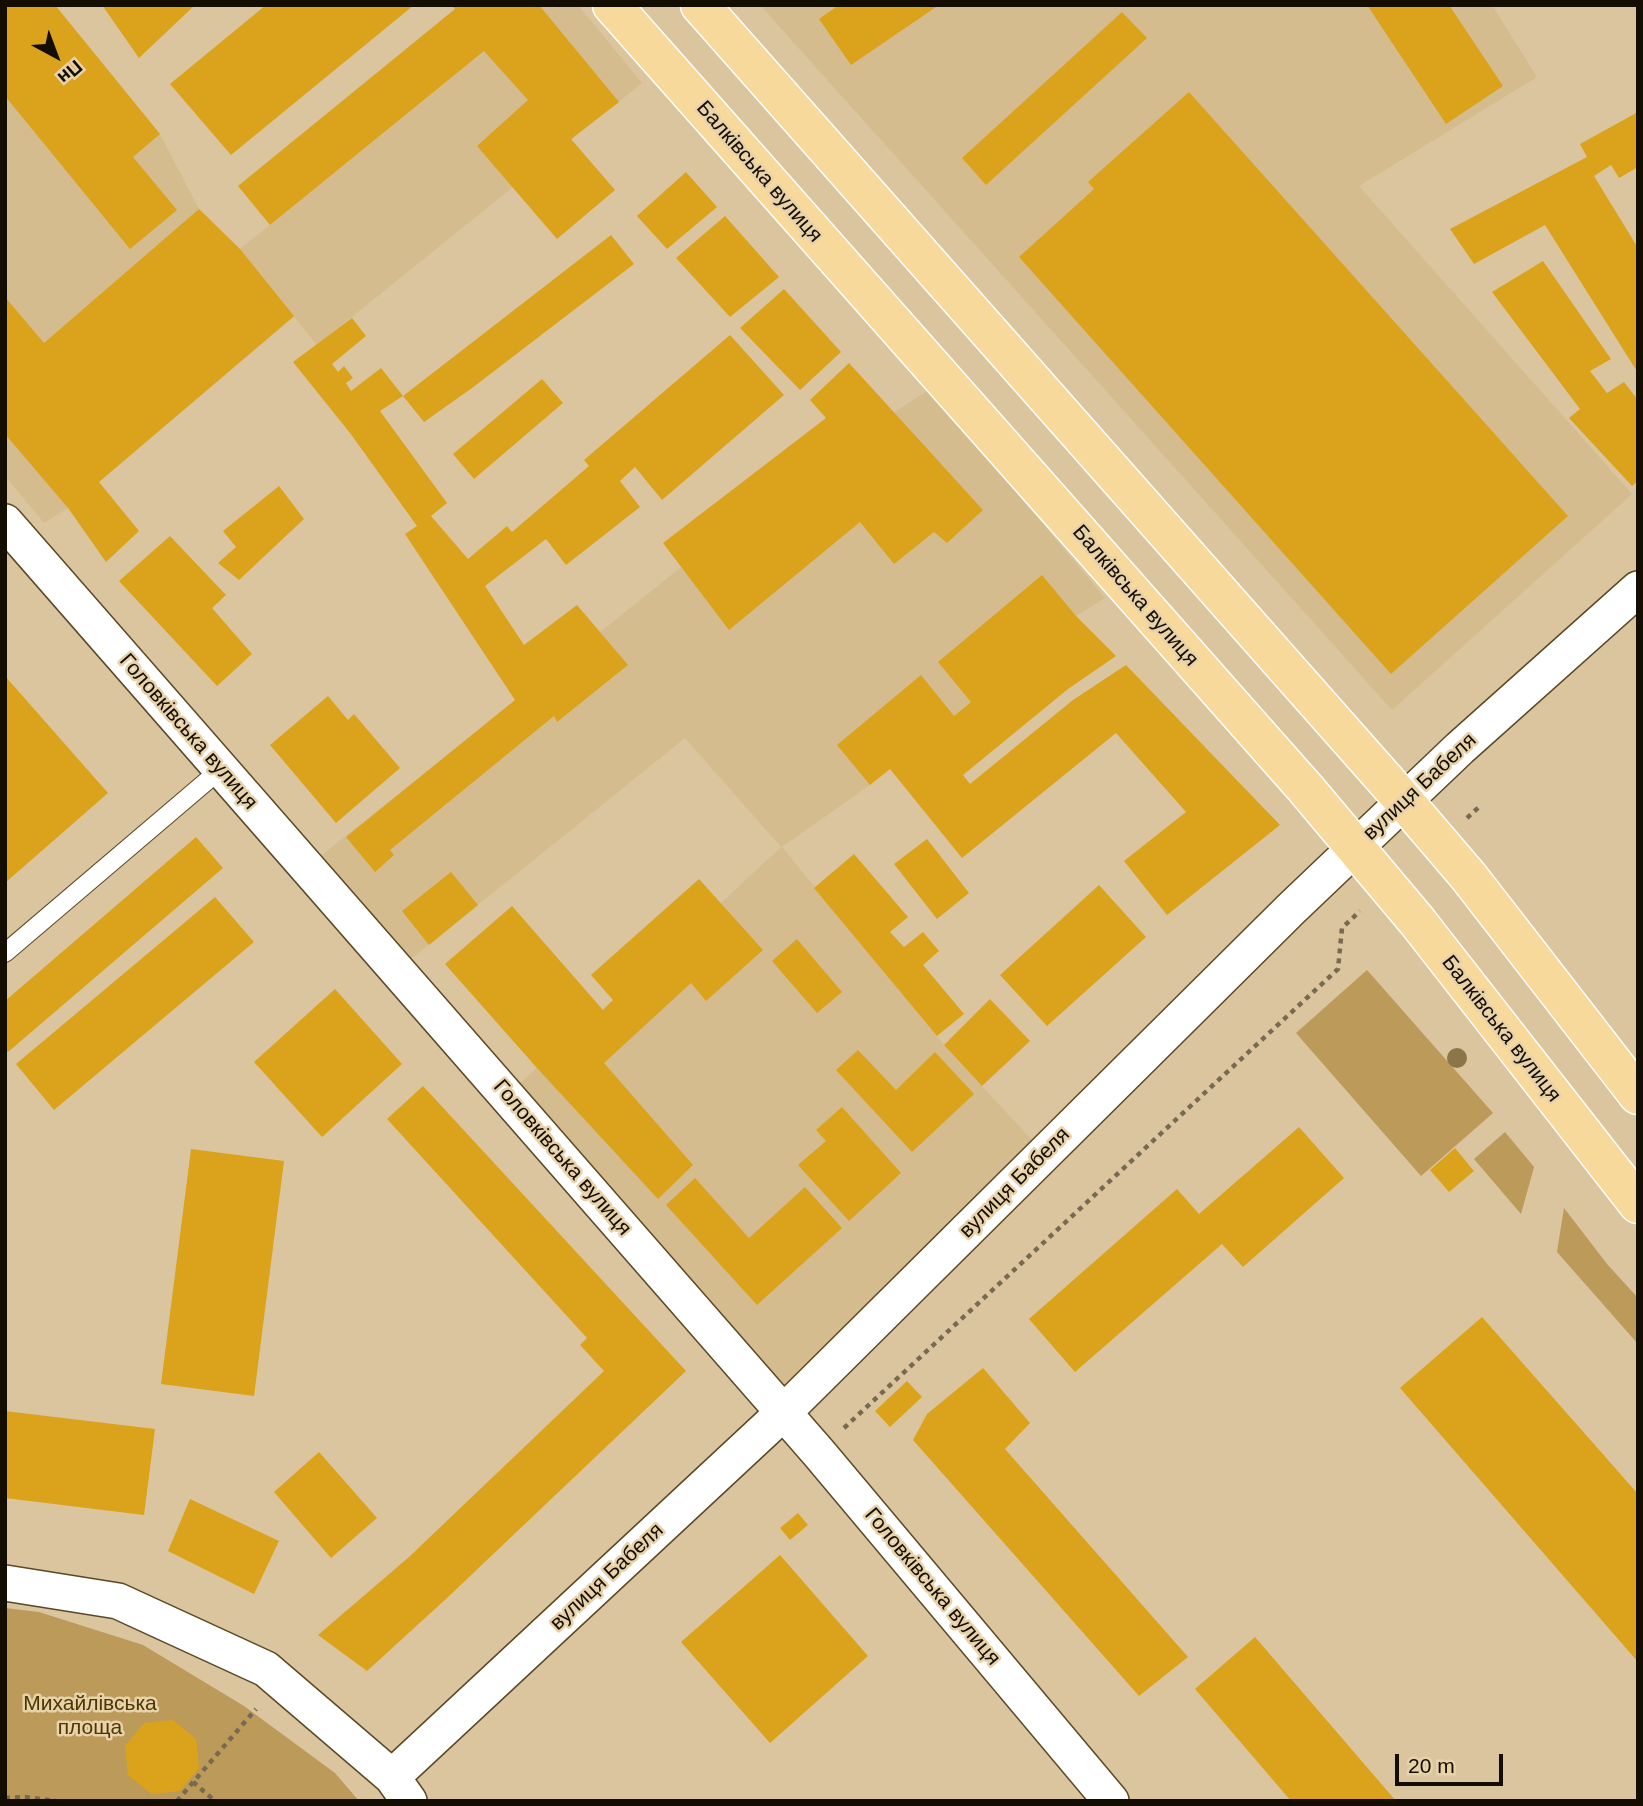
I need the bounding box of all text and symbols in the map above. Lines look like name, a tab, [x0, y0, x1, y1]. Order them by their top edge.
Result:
north arrow	[21, 21, 91, 91]
text: Пн	[54, 56, 86, 88]
street label: Балківська вулиця	[691, 96, 827, 248]
street label: Балківська вулиця	[1067, 520, 1203, 672]
street label: Головківська вулиця	[114, 649, 262, 815]
street label: вулиця Бабеля	[1358, 728, 1482, 846]
street label: Балківська вулиця	[1436, 951, 1566, 1107]
street label: Головківська вулиця	[488, 1075, 636, 1241]
street label: вулиця Бабеля	[955, 1123, 1075, 1243]
street label: Головківська вулиця	[859, 1503, 1005, 1671]
street label: вулиця Бабеля	[545, 1518, 669, 1636]
park label: Михайлівська площа	[23, 1691, 157, 1741]
scale bar	[1398, 1740, 1506, 1784]
text: 20 m	[1408, 1754, 1455, 1777]

